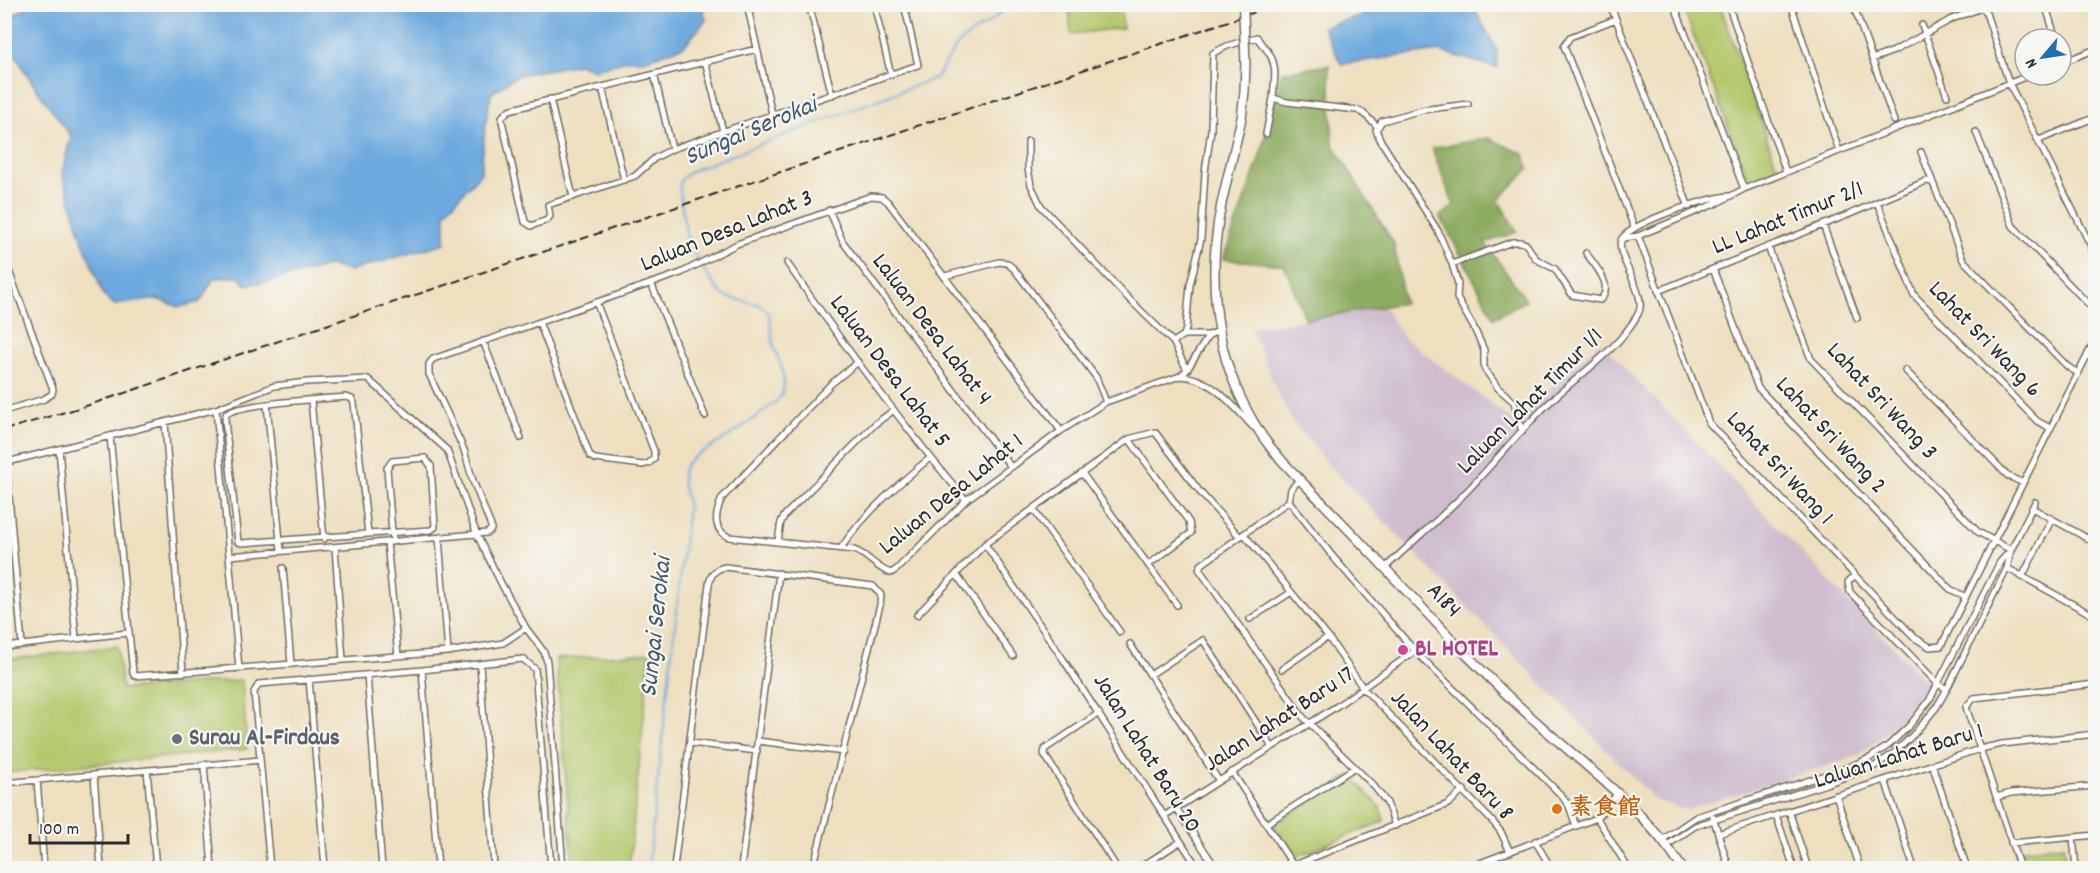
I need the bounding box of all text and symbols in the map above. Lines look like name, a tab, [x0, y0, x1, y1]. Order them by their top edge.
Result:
north arrow	[2013, 27, 2073, 87]
text: N	[2020, 54, 2044, 72]
water label: Sungai Serokai	[679, 86, 827, 177]
street label: LL Lahat Timur 2/1	[1707, 173, 1869, 265]
street label: Laluan Desa Lahat 3	[636, 182, 818, 282]
street label: Laluan Desa Lahat 4	[863, 247, 999, 413]
street label: Lahat Sri Wang 6	[1919, 274, 2049, 406]
street label: Laluan Desa Lahat 5	[820, 288, 958, 456]
street label: Laluan Lahat Timur 1/1	[1450, 321, 1612, 483]
street label: Lahat Sri Wang 3	[1817, 336, 1945, 468]
street label: Lahat Sri Wang 2	[1767, 370, 1893, 502]
street label: Lahat Sri Wang 1	[1717, 405, 1841, 533]
street label: Laluan Desa Lahat 1	[872, 426, 1032, 564]
water label: Sungai Serokai	[631, 551, 683, 699]
street label: A184	[1418, 576, 1468, 626]
place label: BL HOTEL	[1415, 633, 1498, 667]
marker: BL HOTEL	[1396, 643, 1410, 657]
street label: Jalan Lahat Baru 17	[1198, 659, 1362, 781]
street label: Jalan Lahat Baru 20	[1083, 668, 1209, 840]
street label: Jalan Lahat Baru 8	[1381, 683, 1521, 829]
street label: Laluan Lahat Baru 1	[1810, 715, 1988, 799]
place label: Surau Al-Firdaus	[189, 722, 340, 756]
marker: Surau Al-Firdaus	[170, 732, 184, 746]
place label: 素食館	[1569, 792, 1641, 826]
marker: 素食館	[1550, 802, 1564, 816]
scale bar	[30, 807, 128, 845]
text: 100 m	[39, 818, 79, 843]

